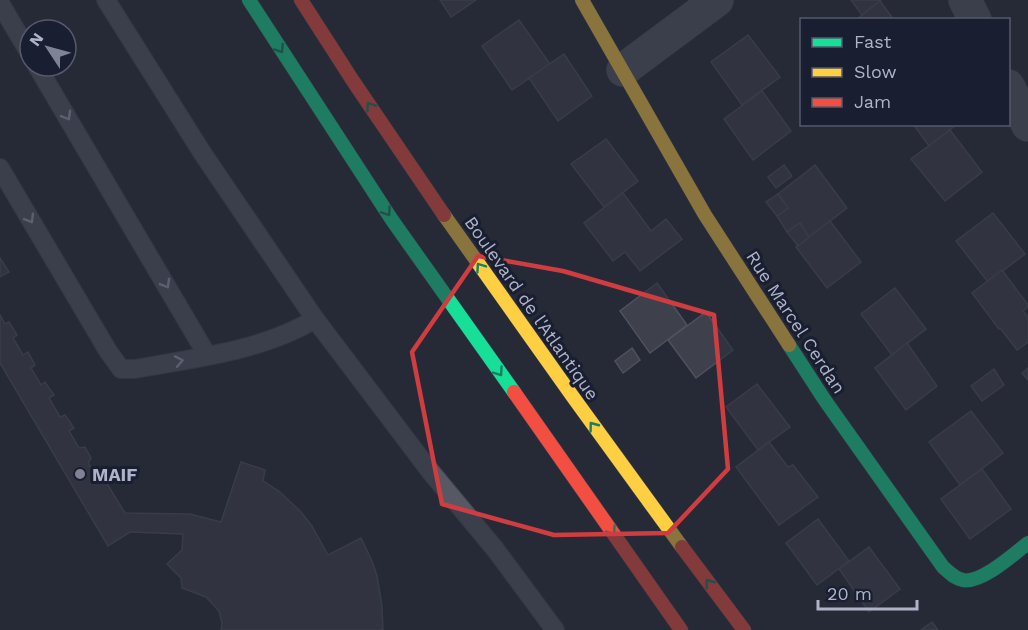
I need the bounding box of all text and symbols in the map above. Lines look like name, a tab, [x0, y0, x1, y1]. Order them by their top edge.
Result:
north arrow	[18, 18, 78, 78]
legend	[800, 18, 1010, 126]
text: N	[25, 29, 47, 50]
text: Fast	[854, 31, 892, 52]
one-way arrow	[273, 42, 284, 53]
text: Slow	[854, 61, 897, 82]
text: Jam	[854, 91, 891, 112]
one-way arrow	[366, 102, 377, 113]
one-way arrow	[60, 110, 71, 120]
one-way arrow	[380, 206, 392, 216]
one-way arrow	[22, 212, 34, 223]
street label: Boulevard de l'Atlantique	[461, 212, 603, 404]
street label: Rue Marcel Cerdan	[742, 247, 850, 397]
one-way arrow	[476, 263, 487, 274]
one-way arrow	[159, 278, 170, 288]
one-way arrow	[173, 355, 183, 368]
one-way arrow	[492, 365, 503, 376]
one-way arrow	[589, 422, 600, 433]
place label: MAIF	[92, 464, 137, 485]
marker: MAIF	[73, 467, 87, 481]
one-way arrow	[605, 525, 616, 536]
scale bar	[818, 573, 917, 611]
one-way arrow	[705, 579, 716, 590]
text: 20 m	[827, 583, 872, 604]

